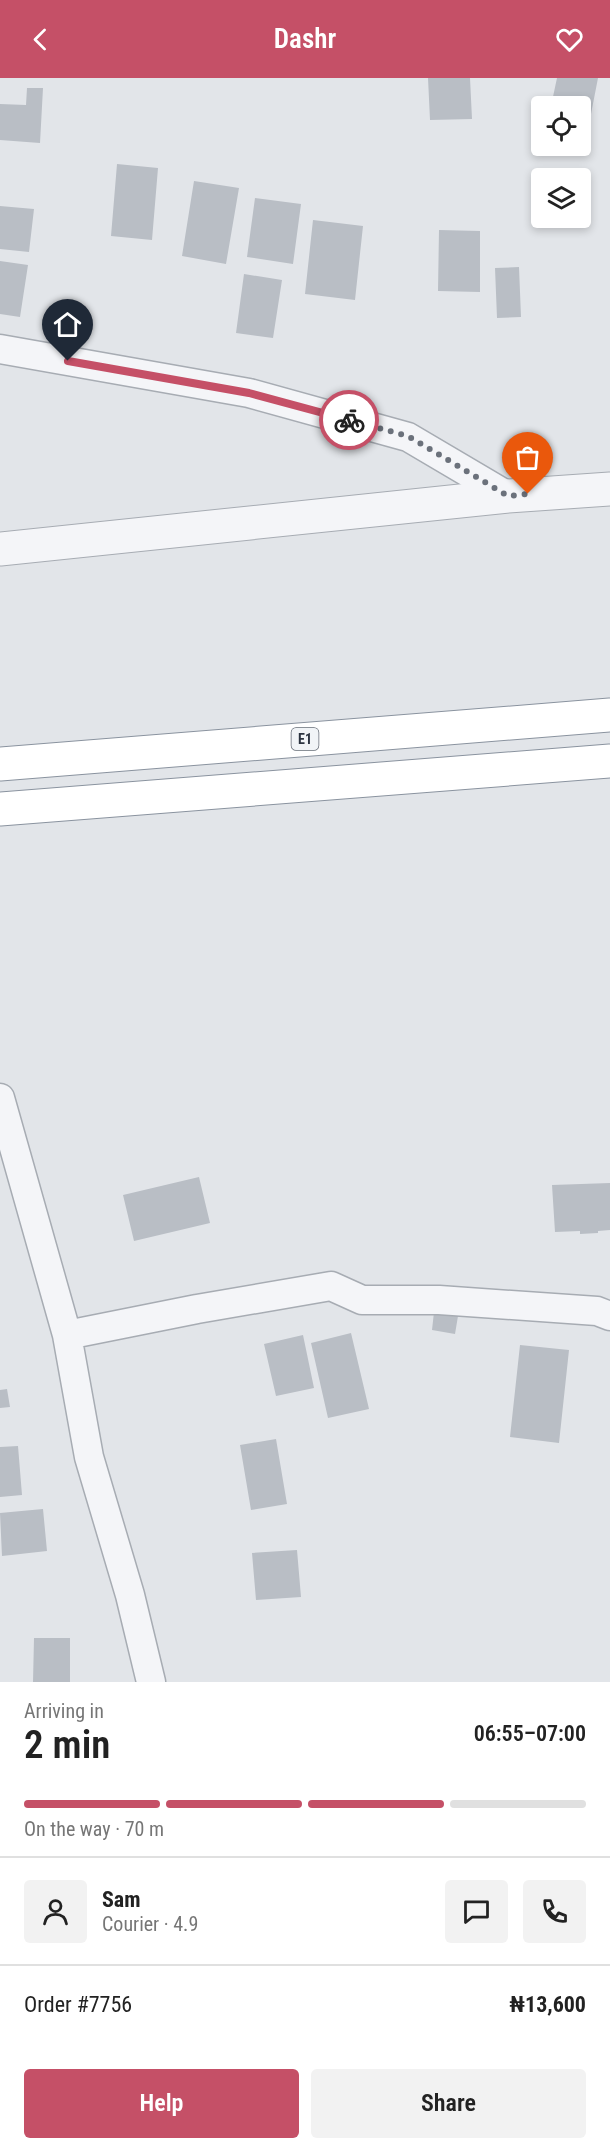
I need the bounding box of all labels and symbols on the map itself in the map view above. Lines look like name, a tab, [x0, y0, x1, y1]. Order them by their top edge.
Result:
pin	[42, 299, 93, 361]
courier	[319, 390, 379, 450]
pin	[502, 432, 553, 494]
road number: E1	[292, 728, 318, 750]

